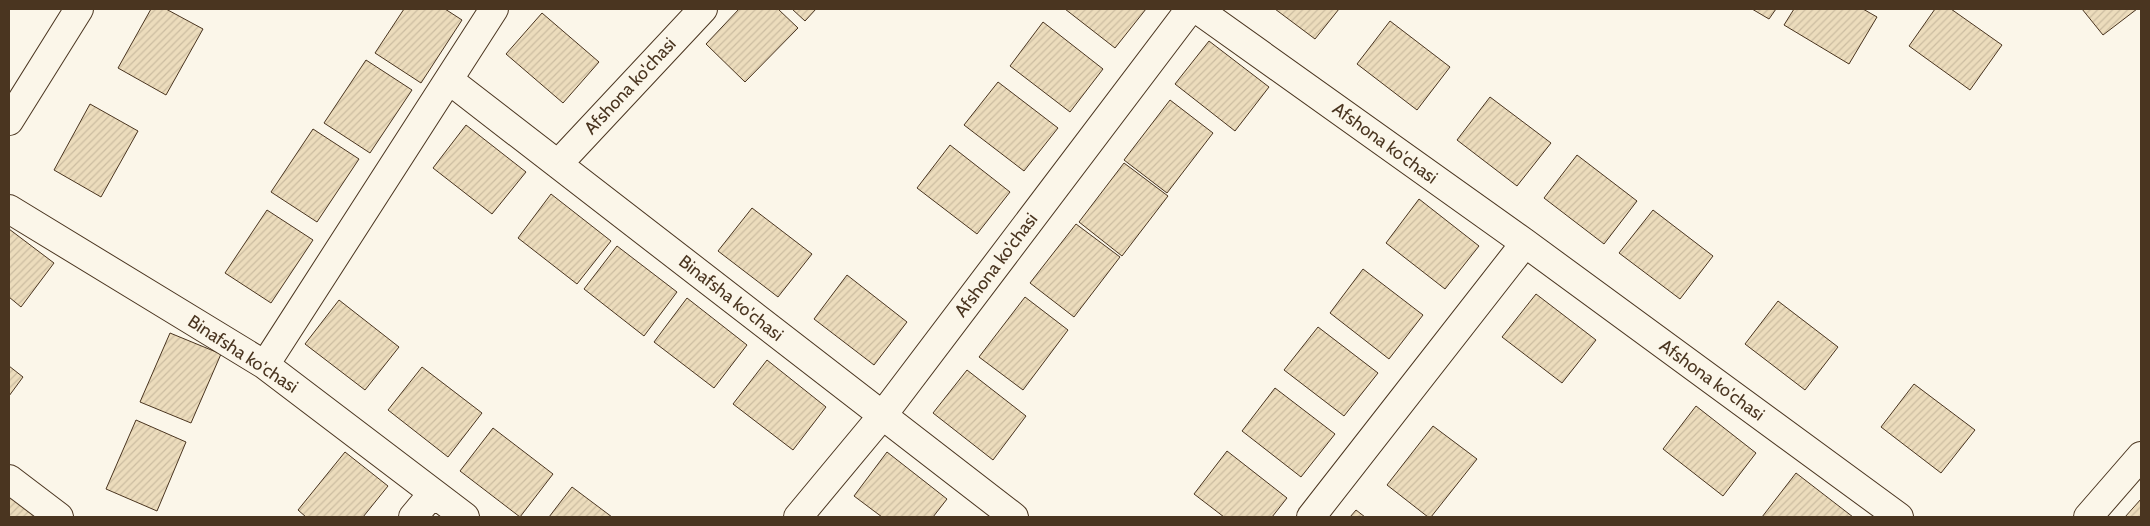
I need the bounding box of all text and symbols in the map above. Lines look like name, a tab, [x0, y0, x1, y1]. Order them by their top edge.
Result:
street label: Afshona ko'chasi	[580, 33, 680, 139]
street label: Afshona ko'chasi	[1328, 98, 1442, 188]
street label: Afshona ko'chasi	[950, 209, 1042, 321]
street label: Binafsha ko'chasi	[674, 250, 788, 346]
street label: Binafsha ko'chasi	[184, 310, 302, 398]
street label: Afshona ko'chasi	[1655, 335, 1769, 425]

